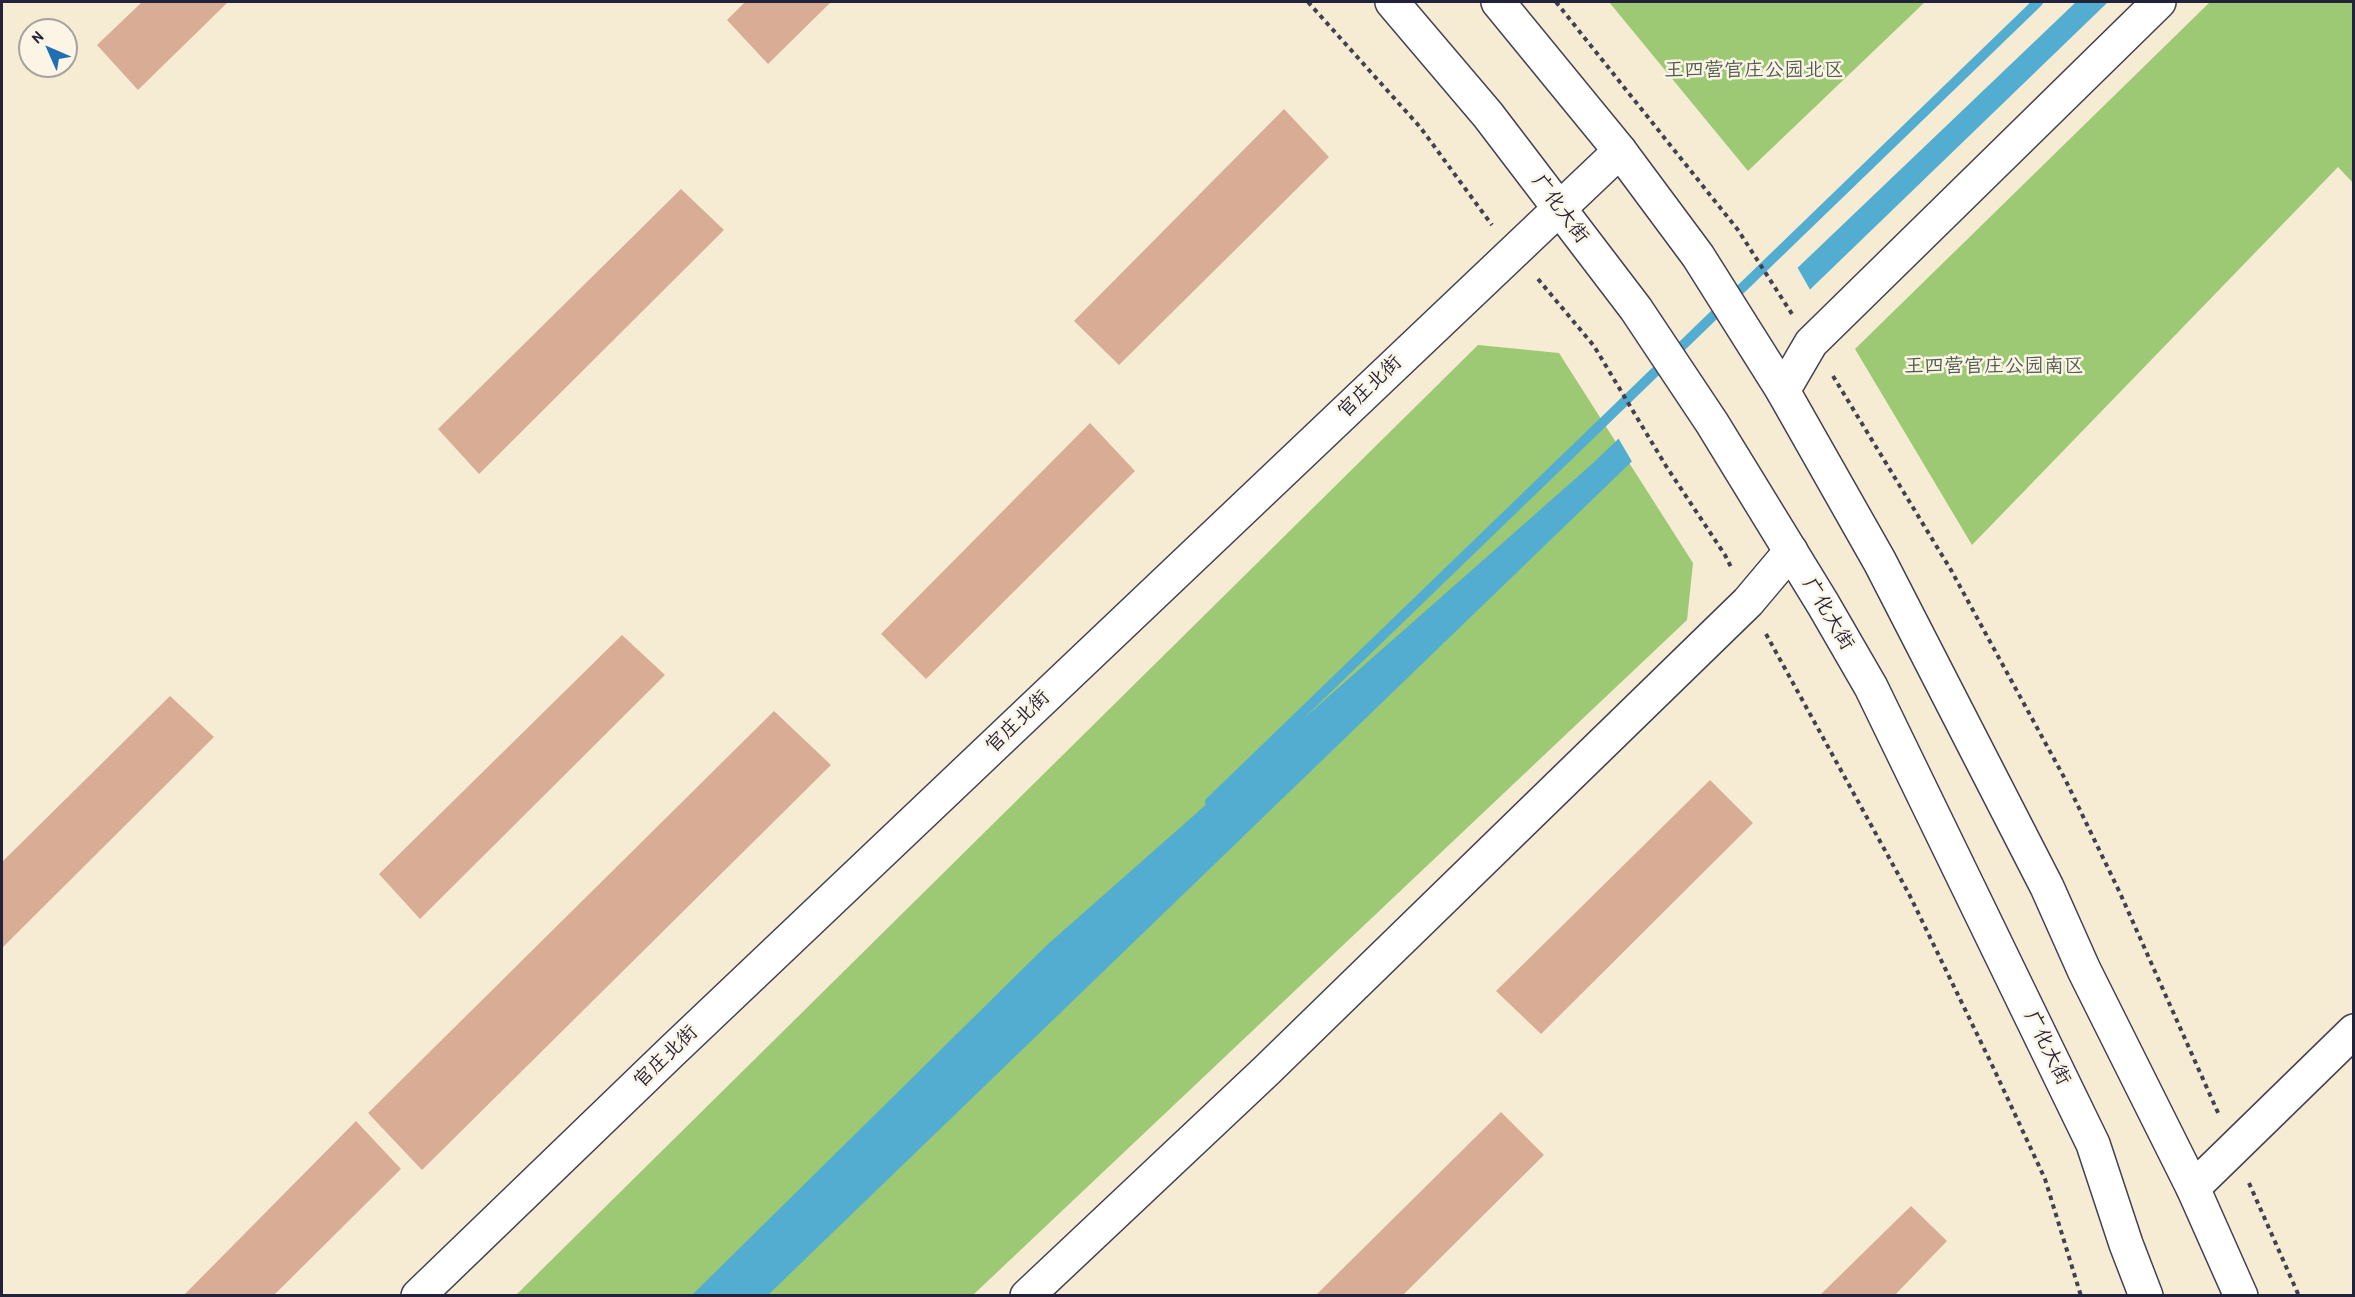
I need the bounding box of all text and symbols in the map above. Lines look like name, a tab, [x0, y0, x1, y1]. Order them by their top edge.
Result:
north arrow	[18, 18, 78, 78]
text: N	[26, 26, 47, 47]
park label: 王四营官庄公园北区	[1664, 59, 1844, 83]
street label: 广化大街	[1526, 170, 1594, 248]
street label: 官庄北街	[1333, 351, 1407, 423]
park label: 王四营官庄公园南区	[1904, 355, 2084, 379]
street label: 广化大街	[1797, 574, 1859, 654]
street label: 官庄北街	[981, 686, 1055, 758]
street label: 广化大街	[2019, 1007, 2075, 1089]
street label: 官庄北街	[629, 1021, 703, 1093]

